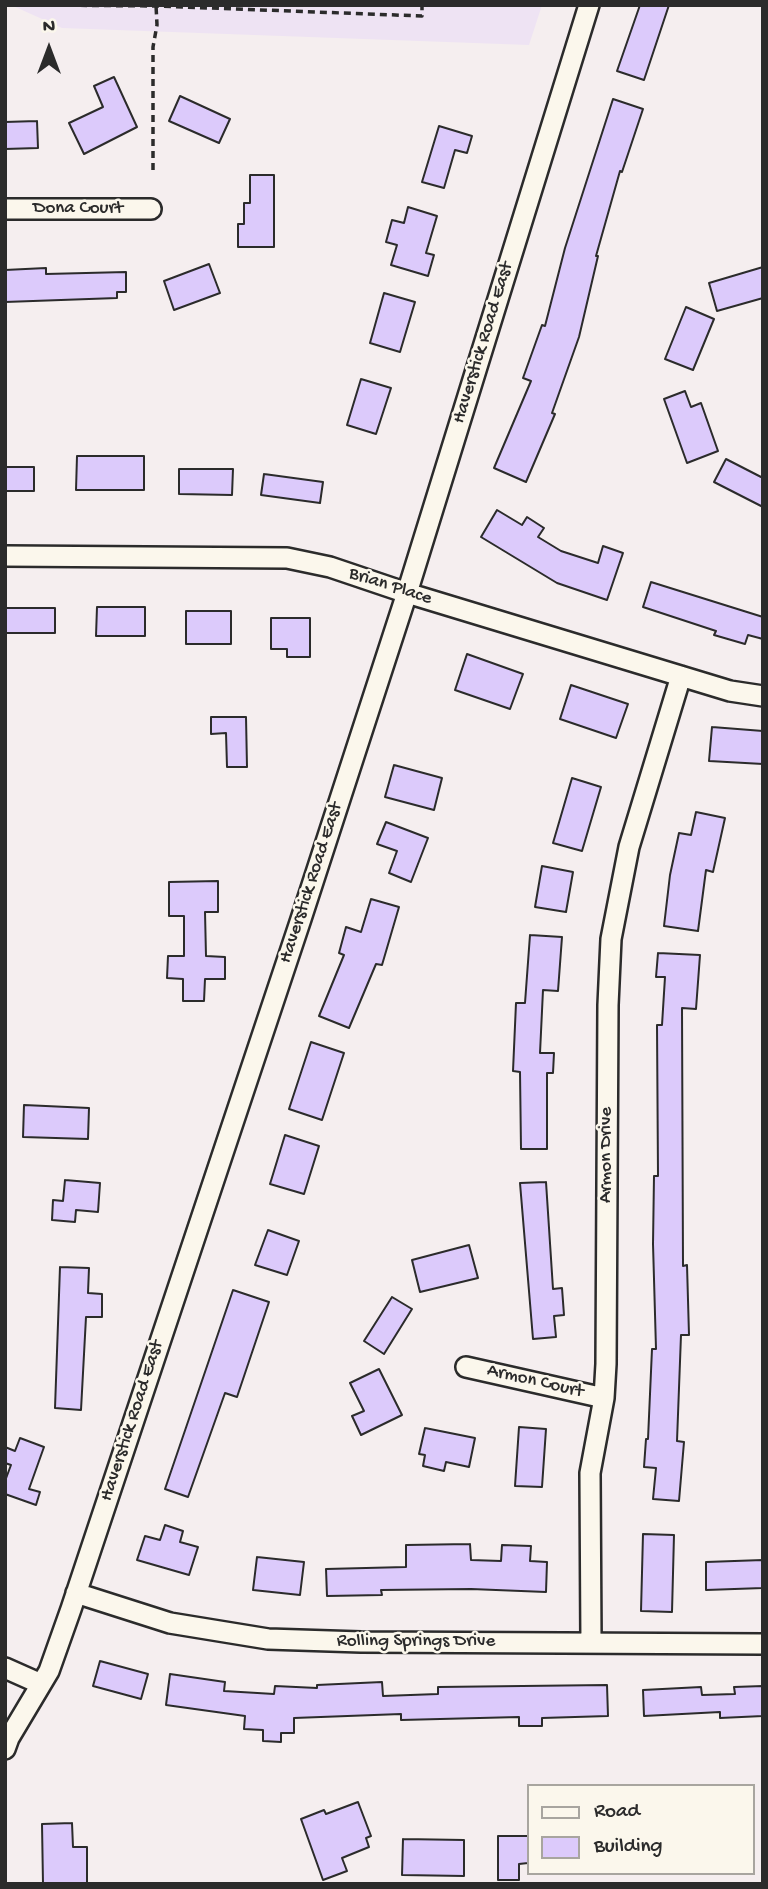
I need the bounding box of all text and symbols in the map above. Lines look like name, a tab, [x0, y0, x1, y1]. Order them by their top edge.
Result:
north arrow	[14, 14, 84, 84]
text: N	[43, 16, 55, 39]
street label: Dona Court	[33, 198, 123, 220]
street label: Haverstick Road East	[449, 259, 519, 427]
street label: Brian Place	[346, 563, 434, 611]
street label: Haverstick Road East	[275, 800, 349, 966]
street label: Armon Drive	[596, 1107, 618, 1203]
street label: Haverstick Road East	[96, 1338, 170, 1504]
street label: Armon Court	[485, 1360, 585, 1404]
street label: Rolling Springs Drive	[337, 1631, 495, 1653]
legend	[526, 1784, 754, 1875]
text: Road	[594, 1800, 640, 1825]
text: Building	[594, 1835, 663, 1860]

